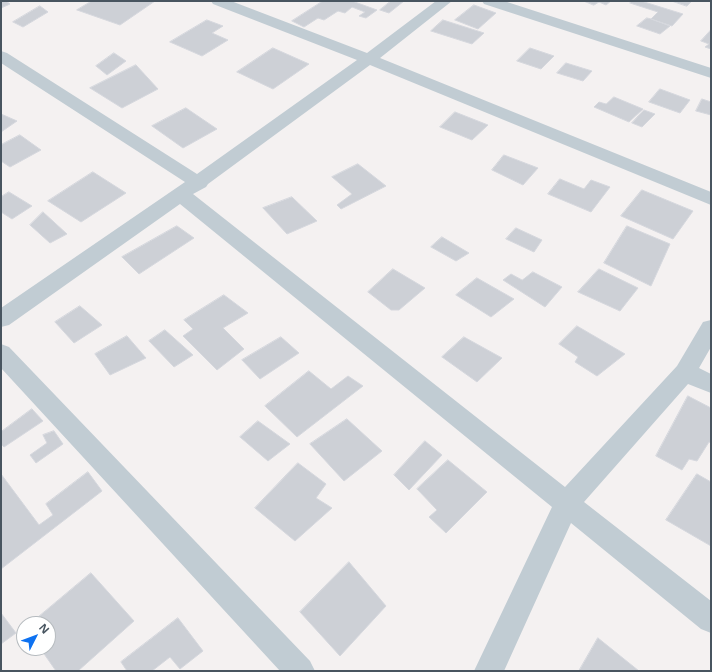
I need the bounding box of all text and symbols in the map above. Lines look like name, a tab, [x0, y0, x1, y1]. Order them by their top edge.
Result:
north arrow	[16, 616, 56, 656]
text: N	[36, 620, 53, 637]

